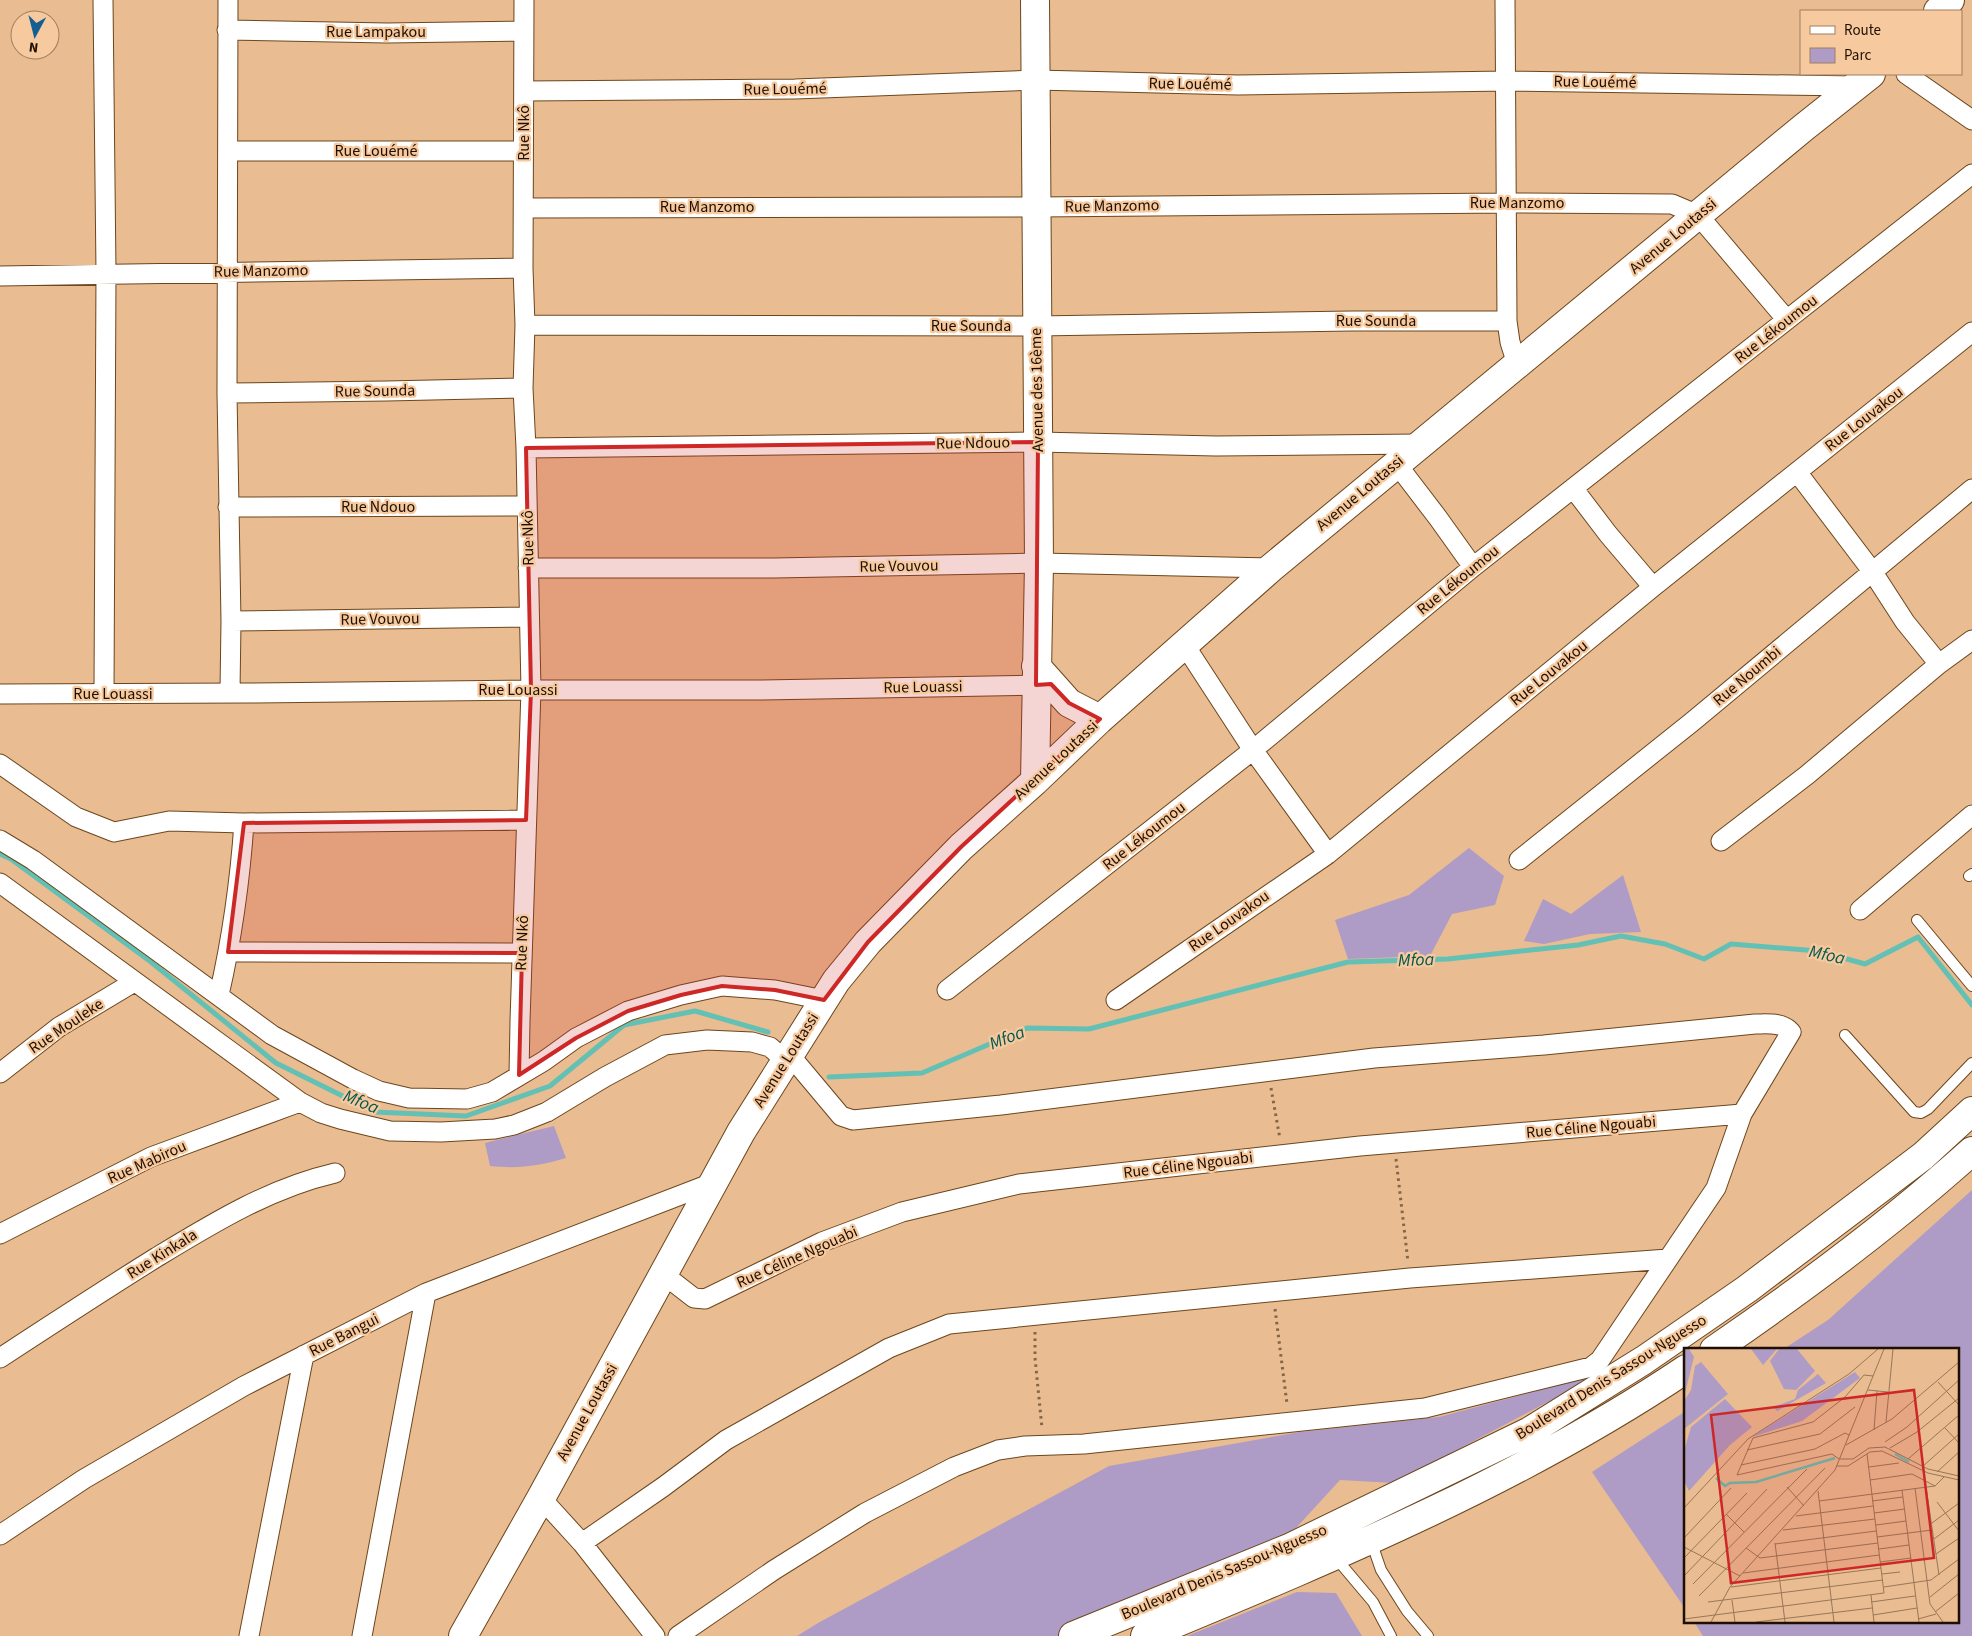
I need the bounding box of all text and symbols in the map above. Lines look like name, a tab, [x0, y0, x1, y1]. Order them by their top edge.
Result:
north arrow	[10, 10, 60, 60]
legend	[1800, 10, 1962, 75]
text: Route	[1844, 20, 1881, 41]
street label: Rue Lampakou	[326, 21, 426, 43]
text: N	[28, 36, 39, 57]
text: Parc	[1844, 45, 1871, 66]
street label: Rue Louémé	[1553, 70, 1637, 94]
street label: Rue Louémé	[1148, 72, 1232, 96]
street label: Rue Louémé	[743, 77, 827, 101]
street label: Rue Nkô	[513, 105, 535, 161]
street label: Rue Louémé	[334, 140, 418, 162]
street label: Rue Manzomo	[1470, 192, 1564, 214]
street label: Avenue Loutassi	[1625, 193, 1721, 279]
street label: Rue Manzomo	[1064, 194, 1160, 218]
street label: Rue Manzomo	[660, 196, 754, 218]
street label: Rue Manzomo	[213, 259, 309, 283]
street label: Rue Lékoumou	[1730, 290, 1822, 368]
street label: Rue Sounda	[1336, 310, 1416, 332]
street label: Rue Sounda	[931, 315, 1011, 337]
street label: Avenue des 16ème	[1025, 328, 1049, 452]
street label: Rue Sounda	[335, 379, 415, 403]
street label: Rue Louvakou	[1820, 381, 1908, 457]
street label: Rue Ndouo	[936, 431, 1010, 455]
street label: Avenue Loutassi	[1312, 450, 1408, 536]
street label: Rue Ndouo	[341, 496, 415, 518]
street label: Rue Nkô	[517, 510, 539, 566]
street label: Rue Lékoumou	[1412, 540, 1504, 620]
street label: Rue Vouvou	[859, 554, 939, 578]
street label: Rue Vouvou	[340, 607, 420, 631]
street label: Rue Louvakou	[1505, 635, 1593, 711]
street label: Rue Noumbi	[1708, 641, 1786, 711]
street label: Rue Louassi	[883, 675, 963, 699]
street label: Rue Louassi	[478, 679, 558, 701]
street label: Rue Louassi	[73, 683, 153, 705]
street label: Avenue Loutassi	[1009, 715, 1103, 805]
street label: Rue Lékoumou	[1098, 797, 1190, 875]
street label: Rue Louvakou	[1184, 885, 1274, 957]
street label: Rue Nkô	[510, 915, 534, 971]
water label: Mfoa	[1807, 939, 1848, 971]
water label: Mfoa	[1397, 947, 1435, 973]
street label: Rue Mouleke	[24, 993, 108, 1059]
street label: Avenue Loutassi	[748, 1008, 824, 1112]
water label: Mfoa	[985, 1020, 1029, 1056]
water label: Mfoa	[339, 1084, 383, 1121]
street label: Rue Céline Ngouabi	[1525, 1110, 1657, 1144]
street label: Rue Mabirou	[104, 1135, 190, 1189]
street label: Rue Céline Ngouabi	[1122, 1146, 1254, 1184]
street label: Rue Céline Ngouabi	[733, 1220, 861, 1294]
street label: Rue Kinkala	[123, 1224, 201, 1284]
street label: Rue Bangui	[305, 1308, 383, 1362]
street label: Boulevard Denis Sassou-Nguesso	[1511, 1309, 1711, 1445]
inset map	[1684, 1348, 1960, 1624]
street label: Avenue Loutassi	[551, 1359, 623, 1465]
street label: Boulevard Denis Sassou-Nguesso	[1118, 1519, 1330, 1625]

